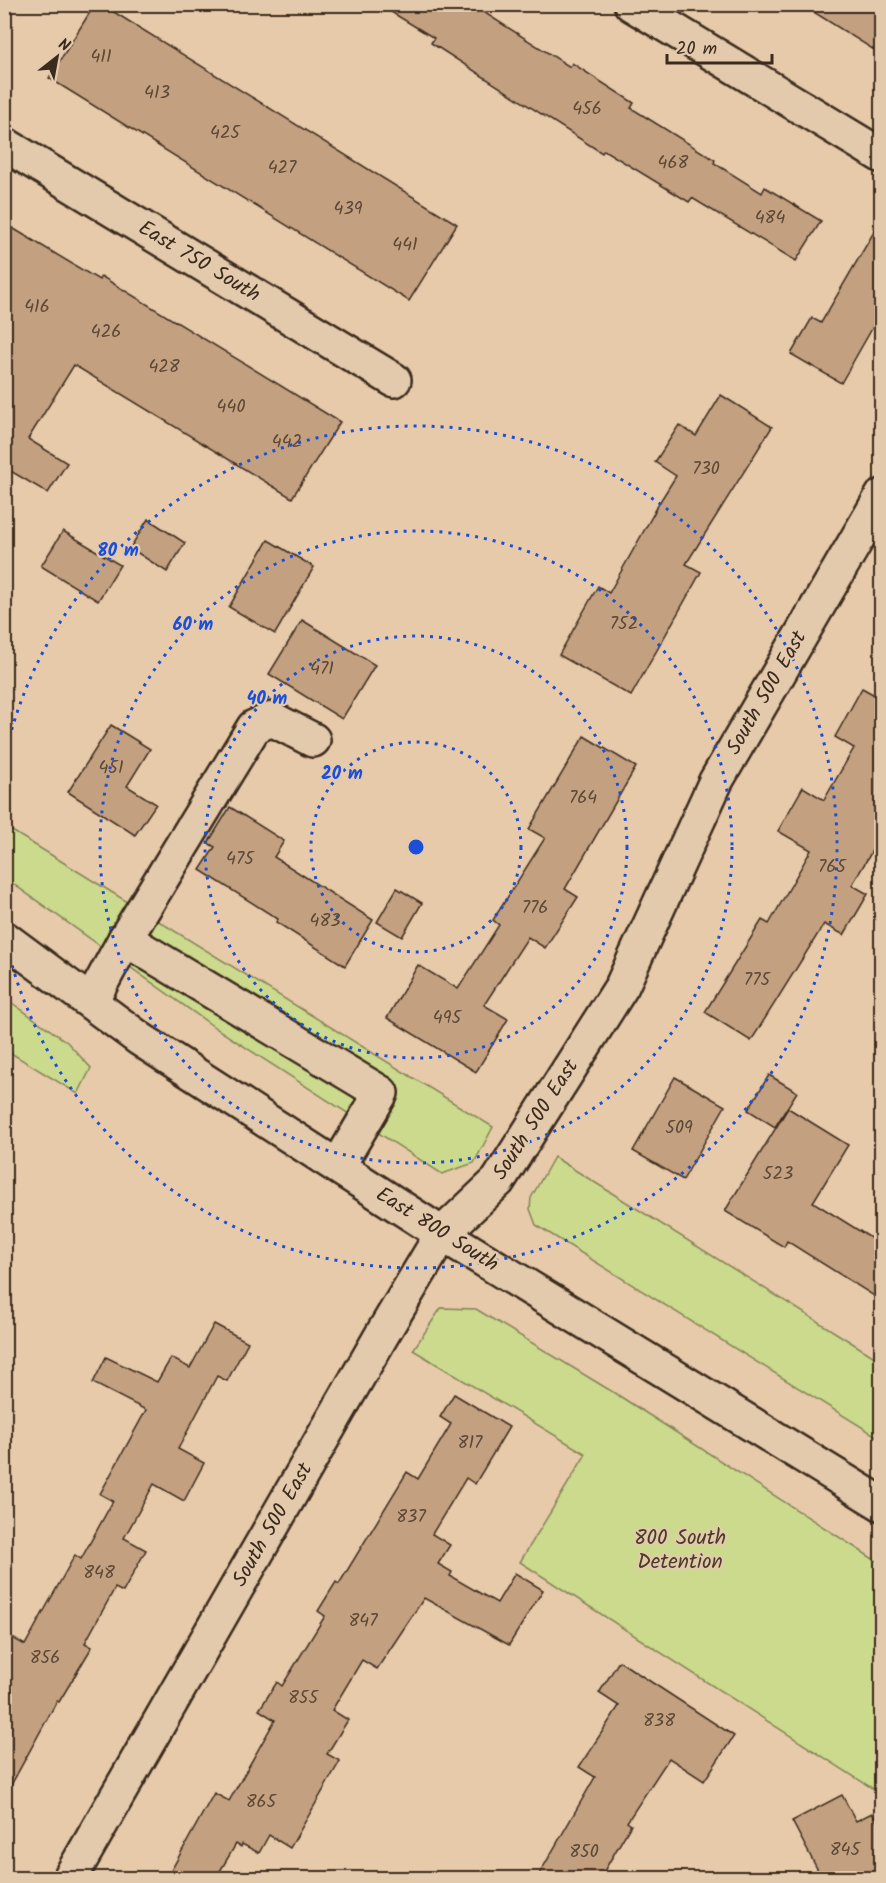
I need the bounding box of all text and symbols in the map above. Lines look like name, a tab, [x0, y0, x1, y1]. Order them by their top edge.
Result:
north arrow	[27, 27, 87, 87]
scale bar	[667, 27, 772, 65]
text: N	[53, 32, 75, 59]
text: 20 m	[676, 35, 717, 64]
house number: 411	[90, 43, 112, 72]
house number: 413	[144, 79, 170, 108]
house number: 456	[572, 95, 602, 124]
house number: 425	[210, 119, 241, 148]
house number: 468	[658, 149, 689, 178]
house number: 427	[268, 154, 297, 183]
house number: 439	[334, 195, 363, 224]
house number: 484	[755, 204, 785, 233]
street label: East 750 South	[132, 212, 266, 312]
house number: 441	[392, 231, 418, 260]
house number: 416	[24, 293, 50, 322]
house number: 426	[91, 318, 121, 347]
house number: 428	[148, 353, 180, 382]
house number: 440	[217, 393, 245, 422]
house number: 442	[272, 428, 302, 457]
house number: 730	[692, 455, 720, 484]
text: 80 m	[97, 537, 139, 566]
house number: 752	[610, 610, 638, 639]
text: 60 m	[173, 611, 214, 640]
street label: South 500 East	[718, 624, 816, 761]
house number: 471	[310, 655, 334, 684]
text: 40 m	[247, 685, 288, 714]
house number: 451	[98, 754, 124, 783]
text: 20 m	[321, 760, 363, 789]
house number: 764	[569, 784, 597, 813]
centre of rings	[406, 837, 426, 857]
house number: 475	[226, 845, 255, 874]
house number: 765	[818, 853, 847, 882]
house number: 776	[522, 894, 548, 923]
house number: 483	[309, 907, 341, 936]
house number: 775	[744, 966, 771, 995]
house number: 495	[433, 1004, 463, 1033]
street label: South 500 East	[484, 1052, 588, 1187]
house number: 509	[665, 1114, 693, 1143]
house number: 523	[763, 1160, 793, 1189]
street label: East 800 South	[369, 1179, 505, 1281]
house number: 817	[458, 1429, 483, 1458]
street label: South 500 East	[224, 1456, 322, 1593]
house number: 837	[396, 1503, 426, 1532]
park label: 800 South Detention	[634, 1522, 726, 1579]
house number: 848	[83, 1559, 115, 1588]
house number: 847	[348, 1607, 378, 1636]
house number: 856	[30, 1644, 60, 1673]
house number: 855	[288, 1684, 319, 1713]
house number: 838	[643, 1707, 675, 1736]
house number: 865	[246, 1788, 278, 1817]
house number: 845	[830, 1836, 862, 1865]
house number: 850	[569, 1838, 599, 1867]

